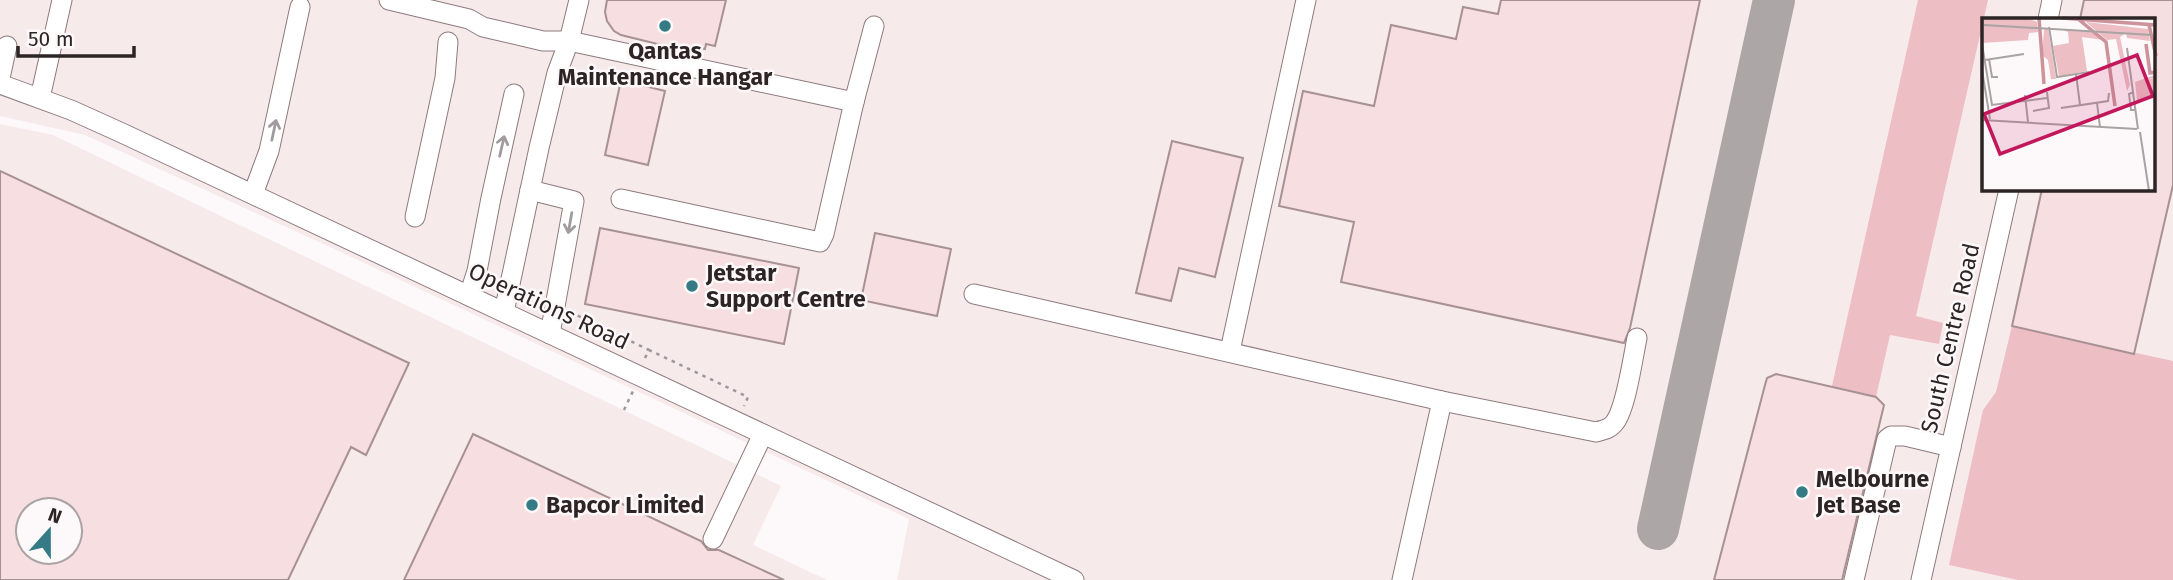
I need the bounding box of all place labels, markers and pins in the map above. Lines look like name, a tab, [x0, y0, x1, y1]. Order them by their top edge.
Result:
marker: Qantas Maintenance Hangar	[657, 18, 673, 34]
place label: Qantas Maintenance Hangar	[558, 37, 773, 91]
place label: Jetstar Support Centre	[705, 259, 866, 313]
marker: Jetstar Support Centre	[684, 278, 700, 294]
place label: Melbourne Jet Base	[1815, 465, 1929, 519]
marker: Melbourne Jet Base	[1794, 484, 1810, 500]
place label: Bapcor Limited	[546, 491, 704, 519]
marker: Bapcor Limited	[524, 497, 540, 513]

